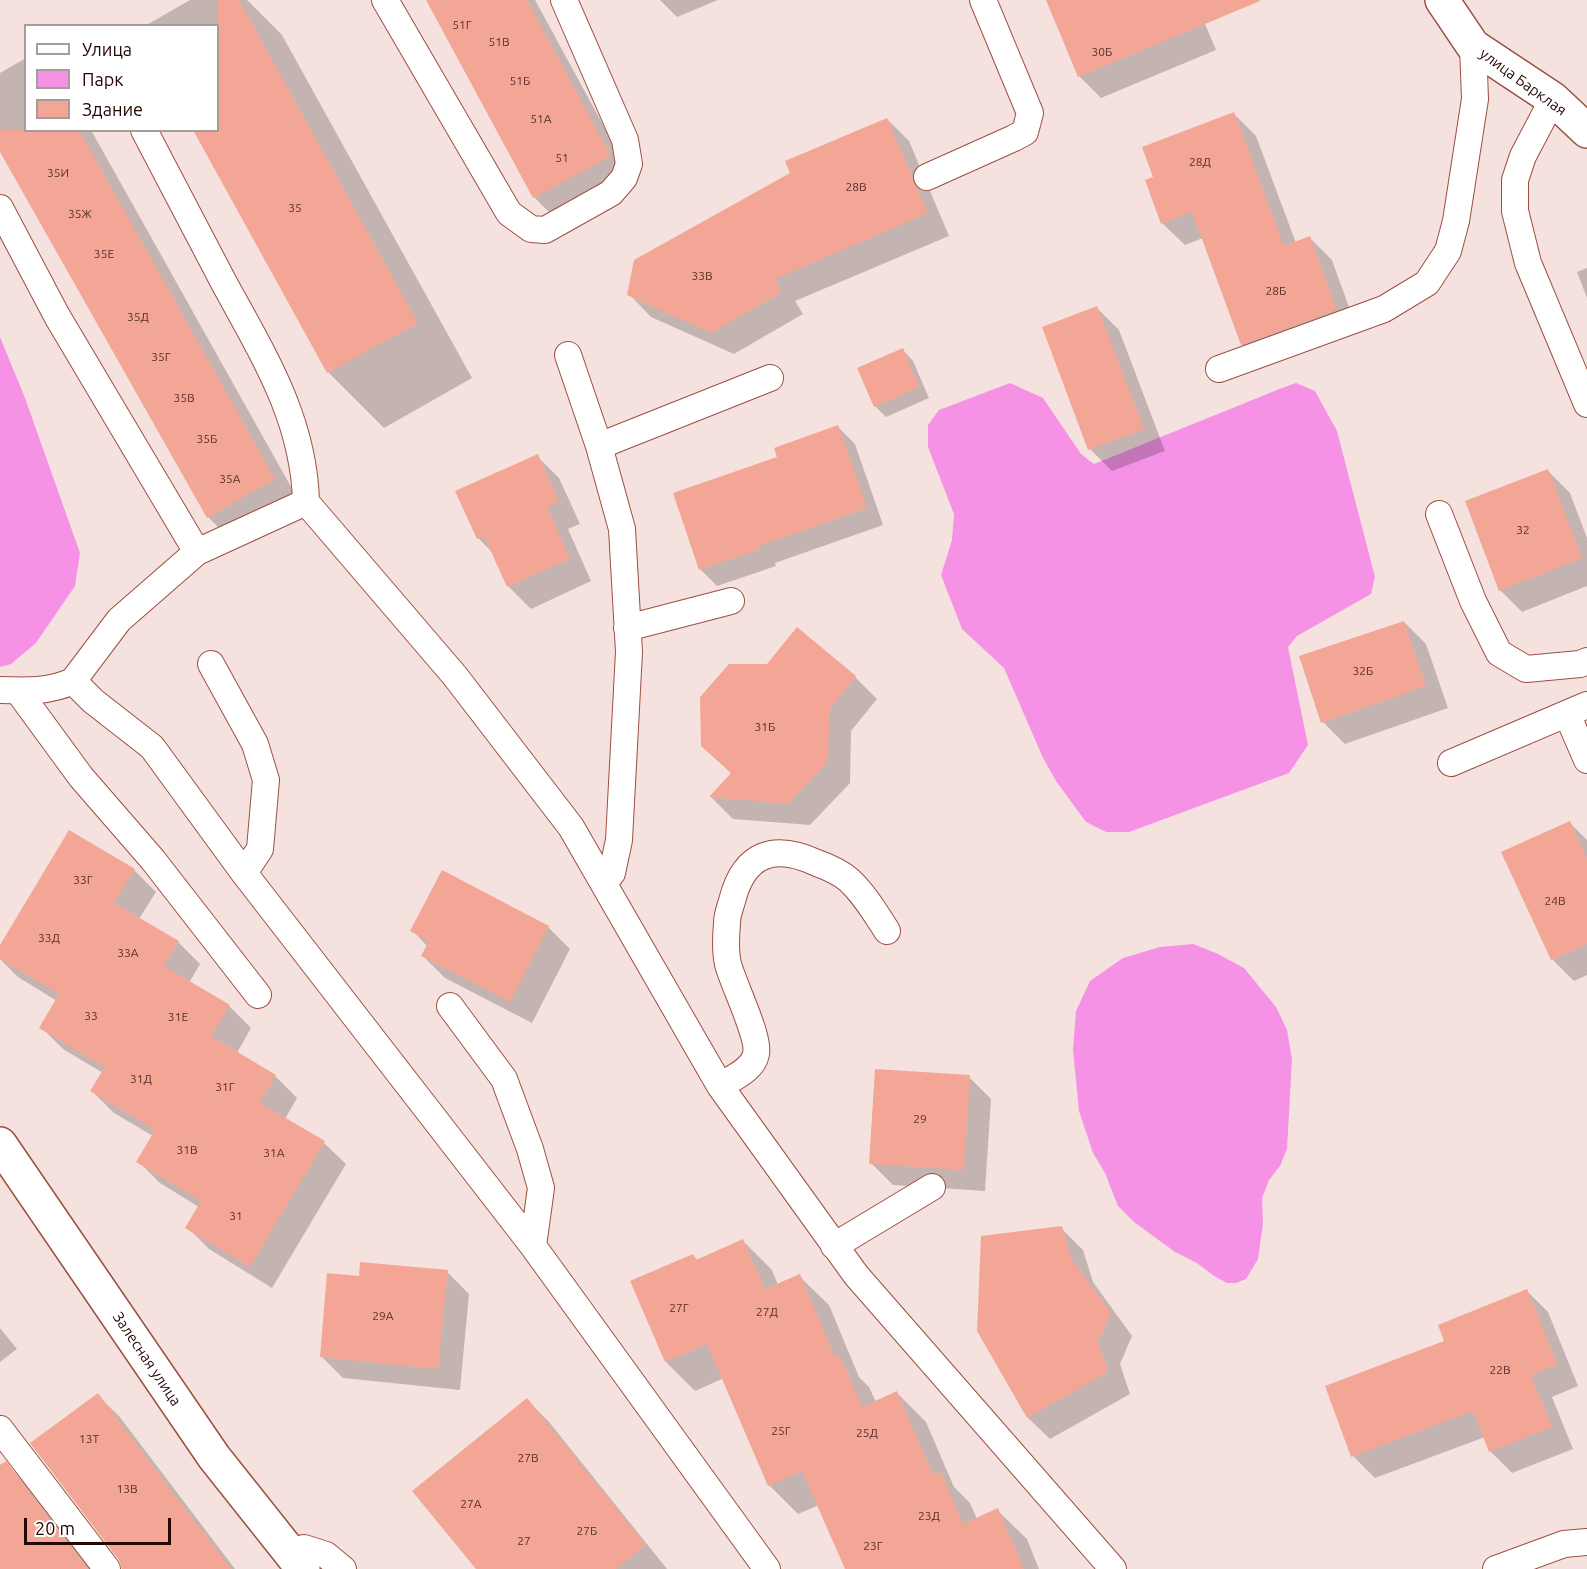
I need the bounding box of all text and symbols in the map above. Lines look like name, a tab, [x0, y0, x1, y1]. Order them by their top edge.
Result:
house number: 51Г	[452, 18, 472, 32]
legend	[24, 24, 219, 132]
house number: 51В	[488, 35, 510, 49]
text: Улица	[82, 39, 132, 59]
house number: 30Б	[1092, 45, 1112, 59]
street label: улица Барклая	[1476, 45, 1570, 119]
text: Парк	[82, 69, 123, 89]
house number: 51Б	[510, 74, 530, 88]
text: Здание	[82, 99, 143, 119]
house number: 51А	[530, 112, 552, 126]
house number: 51	[555, 151, 569, 165]
house number: 28Д	[1189, 155, 1211, 169]
house number: 35И	[47, 166, 69, 180]
house number: 28В	[845, 180, 867, 194]
house number: 35	[288, 201, 302, 215]
house number: 35Ж	[68, 207, 92, 221]
house number: 35Е	[94, 247, 114, 261]
house number: 33В	[691, 269, 713, 283]
house number: 28Б	[1266, 284, 1286, 298]
house number: 35Д	[127, 310, 149, 324]
house number: 35Г	[151, 350, 171, 364]
house number: 35В	[173, 391, 195, 405]
house number: 35Б	[197, 432, 217, 446]
house number: 35А	[219, 472, 241, 486]
house number: 32	[1516, 523, 1530, 537]
house number: 32Б	[1353, 664, 1373, 678]
house number: 31Б	[755, 720, 775, 734]
house number: 33Г	[73, 873, 93, 887]
house number: 24В	[1544, 894, 1566, 908]
house number: 33Д	[38, 931, 60, 945]
house number: 33А	[117, 946, 139, 960]
house number: 33	[84, 1009, 98, 1023]
house number: 31Е	[168, 1010, 188, 1024]
house number: 31Д	[130, 1072, 152, 1086]
house number: 31Г	[215, 1080, 235, 1094]
house number: 29	[913, 1112, 927, 1126]
house number: 31В	[176, 1143, 198, 1157]
house number: 31А	[263, 1146, 285, 1160]
house number: 31	[229, 1209, 243, 1223]
house number: 27Г	[669, 1301, 689, 1315]
house number: 27Д	[756, 1305, 778, 1319]
street label: Залесная улица	[109, 1309, 185, 1409]
house number: 29А	[372, 1309, 394, 1323]
house number: 22В	[1489, 1363, 1511, 1377]
house number: 25Г	[771, 1424, 791, 1438]
house number: 25Д	[856, 1426, 878, 1440]
house number: 13Т	[79, 1432, 99, 1446]
house number: 27В	[517, 1451, 539, 1465]
house number: 13В	[116, 1482, 138, 1496]
house number: 27А	[460, 1497, 482, 1511]
scale bar	[27, 1506, 174, 1544]
house number: 23Д	[918, 1509, 940, 1523]
text: 20 m	[35, 1518, 75, 1538]
house number: 27Б	[577, 1524, 597, 1538]
house number: 27	[517, 1534, 531, 1548]
house number: 23Г	[863, 1539, 883, 1553]

